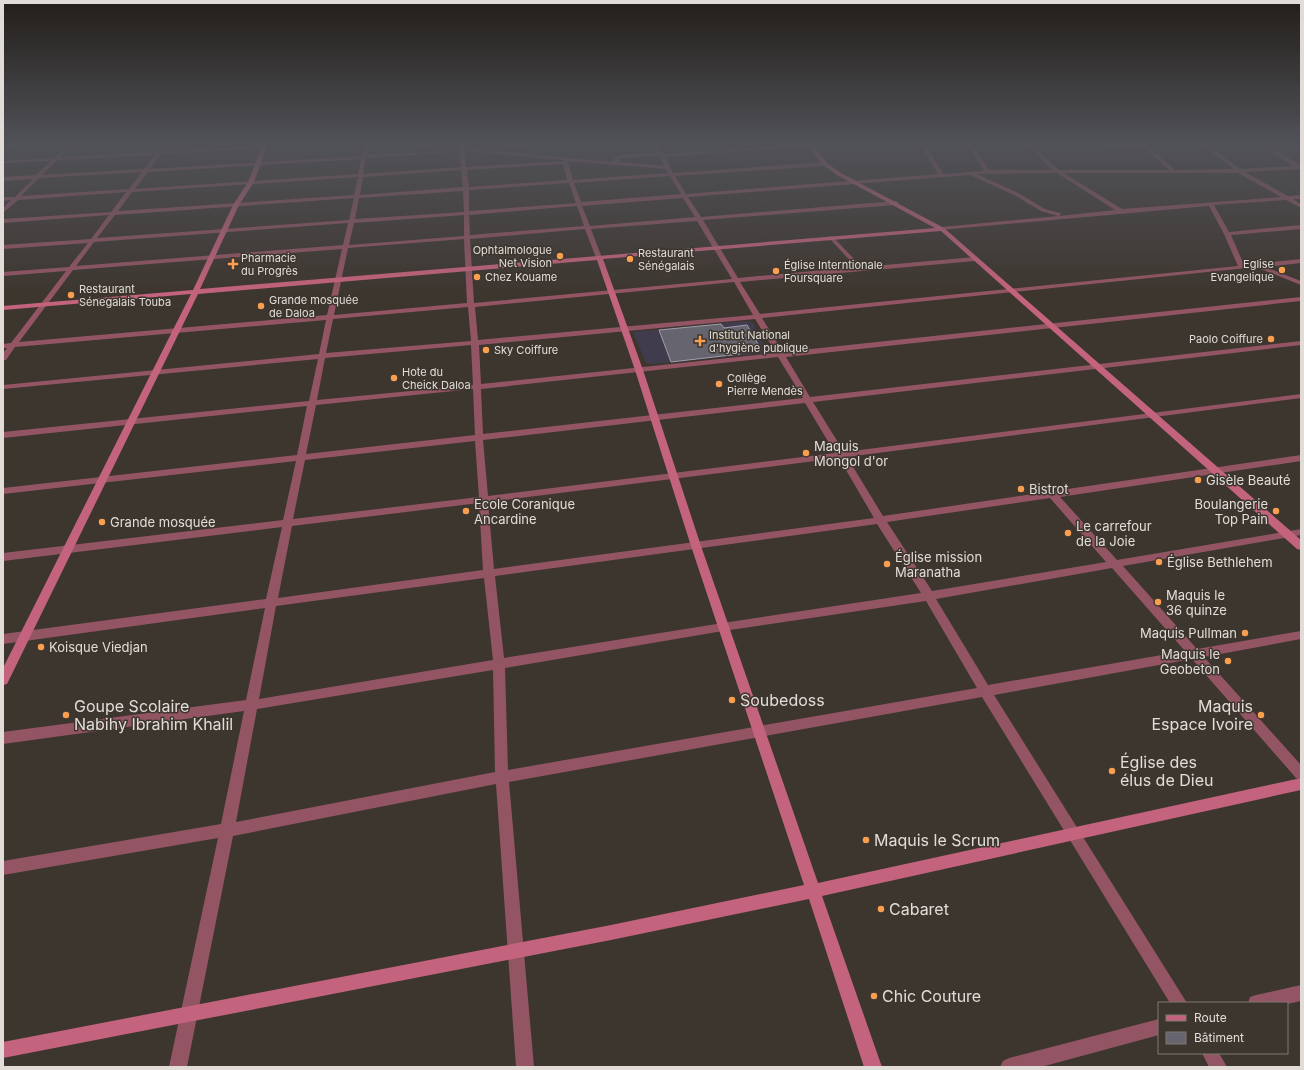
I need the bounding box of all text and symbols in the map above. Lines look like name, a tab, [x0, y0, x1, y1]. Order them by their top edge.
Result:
place label: Ophtalmologue Net Vision	[473, 243, 552, 270]
place label: Restaurant Sénégalais	[638, 246, 695, 273]
place label: Pharmacie du Progrès	[241, 251, 298, 278]
marker: Ophtalmologue Net Vision	[555, 251, 565, 261]
marker: Restaurant Sénégalais	[625, 254, 635, 264]
place label: Eglise Evangelique	[1210, 257, 1274, 284]
place label: Église Interntionale Foursquare	[784, 258, 883, 285]
marker: Pharmacie du Progrès	[228, 259, 238, 269]
marker: Eglise Evangelique	[1277, 265, 1287, 275]
marker: Église Interntionale Foursquare	[771, 266, 781, 276]
place label: Chez Kouame	[485, 270, 557, 284]
marker: Chez Kouame	[472, 272, 482, 282]
place label: Restaurant Sénegalais Touba	[79, 282, 171, 309]
marker: Restaurant Sénegalais Touba	[66, 290, 76, 300]
place label: Grande mosquée de Daloa	[269, 293, 358, 320]
marker: Grande mosquée de Daloa	[256, 301, 266, 311]
place label: Institut National d'hygiène publique	[709, 328, 808, 355]
place label: Paolo Coiffure	[1189, 332, 1263, 346]
marker: Paolo Coiffure	[1266, 334, 1276, 344]
marker: Institut National d'hygiène publique	[694, 335, 706, 347]
place label: Sky Coiffure	[494, 343, 558, 357]
marker: Sky Coiffure	[481, 345, 491, 355]
place label: Hote du Cheick Daloa	[402, 365, 471, 392]
place label: Collège Pierre Mendès	[727, 371, 803, 398]
marker: Hote du Cheick Daloa	[389, 373, 399, 383]
marker: Collège Pierre Mendès	[714, 379, 724, 389]
place label: Maquis Mongol d'or	[814, 438, 888, 469]
marker: Maquis Mongol d'or	[801, 448, 811, 458]
place label: Gisèle Beauté	[1206, 472, 1291, 488]
marker: Gisèle Beauté	[1193, 475, 1203, 485]
place label: Bistrot	[1029, 481, 1069, 497]
marker: Bistrot	[1016, 484, 1026, 494]
place label: Ecole Coranique Ancardine	[474, 496, 575, 527]
place label: Boulangerie Top Pain	[1195, 496, 1268, 527]
marker: Ecole Coranique Ancardine	[461, 506, 471, 516]
marker: Boulangerie Top Pain	[1271, 506, 1281, 516]
place label: Grande mosquée	[110, 514, 216, 530]
marker: Grande mosquée	[97, 517, 107, 527]
place label: Le carrefour de la Joie	[1076, 518, 1152, 549]
marker: Le carrefour de la Joie	[1063, 528, 1073, 538]
place label: Église mission Maranatha	[895, 549, 982, 580]
place label: Église Bethlehem	[1167, 554, 1273, 570]
marker: Église Bethlehem	[1154, 557, 1164, 567]
marker: Église mission Maranatha	[882, 559, 892, 569]
place label: Maquis le 36 quinze	[1166, 587, 1227, 618]
marker: Maquis le 36 quinze	[1153, 597, 1163, 607]
place label: Maquis Pullman	[1140, 625, 1237, 641]
marker: Maquis Pullman	[1240, 628, 1250, 638]
place label: Koisque Viedjan	[49, 639, 148, 655]
marker: Koisque Viedjan	[36, 642, 46, 652]
place label: Maquis le Geobeton	[1160, 646, 1220, 677]
marker: Maquis le Geobeton	[1223, 656, 1233, 666]
place label: Soubedoss	[740, 690, 825, 710]
marker: Soubedoss	[727, 695, 737, 705]
place label: Goupe Scolaire Nabihy Ibrahim Khalil	[74, 696, 233, 734]
place label: Maquis Espace Ivoire	[1151, 696, 1253, 734]
marker: Goupe Scolaire Nabihy Ibrahim Khalil	[61, 710, 71, 720]
marker: Maquis Espace Ivoire	[1256, 710, 1266, 720]
place label: Église des élus de Dieu	[1120, 752, 1213, 790]
marker: Église des élus de Dieu	[1107, 766, 1117, 776]
place label: Maquis le Scrum	[874, 830, 1000, 850]
marker: Maquis le Scrum	[861, 835, 871, 845]
place label: Cabaret	[889, 899, 949, 919]
marker: Cabaret	[876, 904, 886, 914]
place label: Chic Couture	[882, 986, 981, 1006]
marker: Chic Couture	[869, 991, 879, 1001]
legend	[1158, 1002, 1288, 1054]
text: Route	[1194, 1010, 1227, 1025]
text: Bâtiment	[1194, 1030, 1244, 1045]

